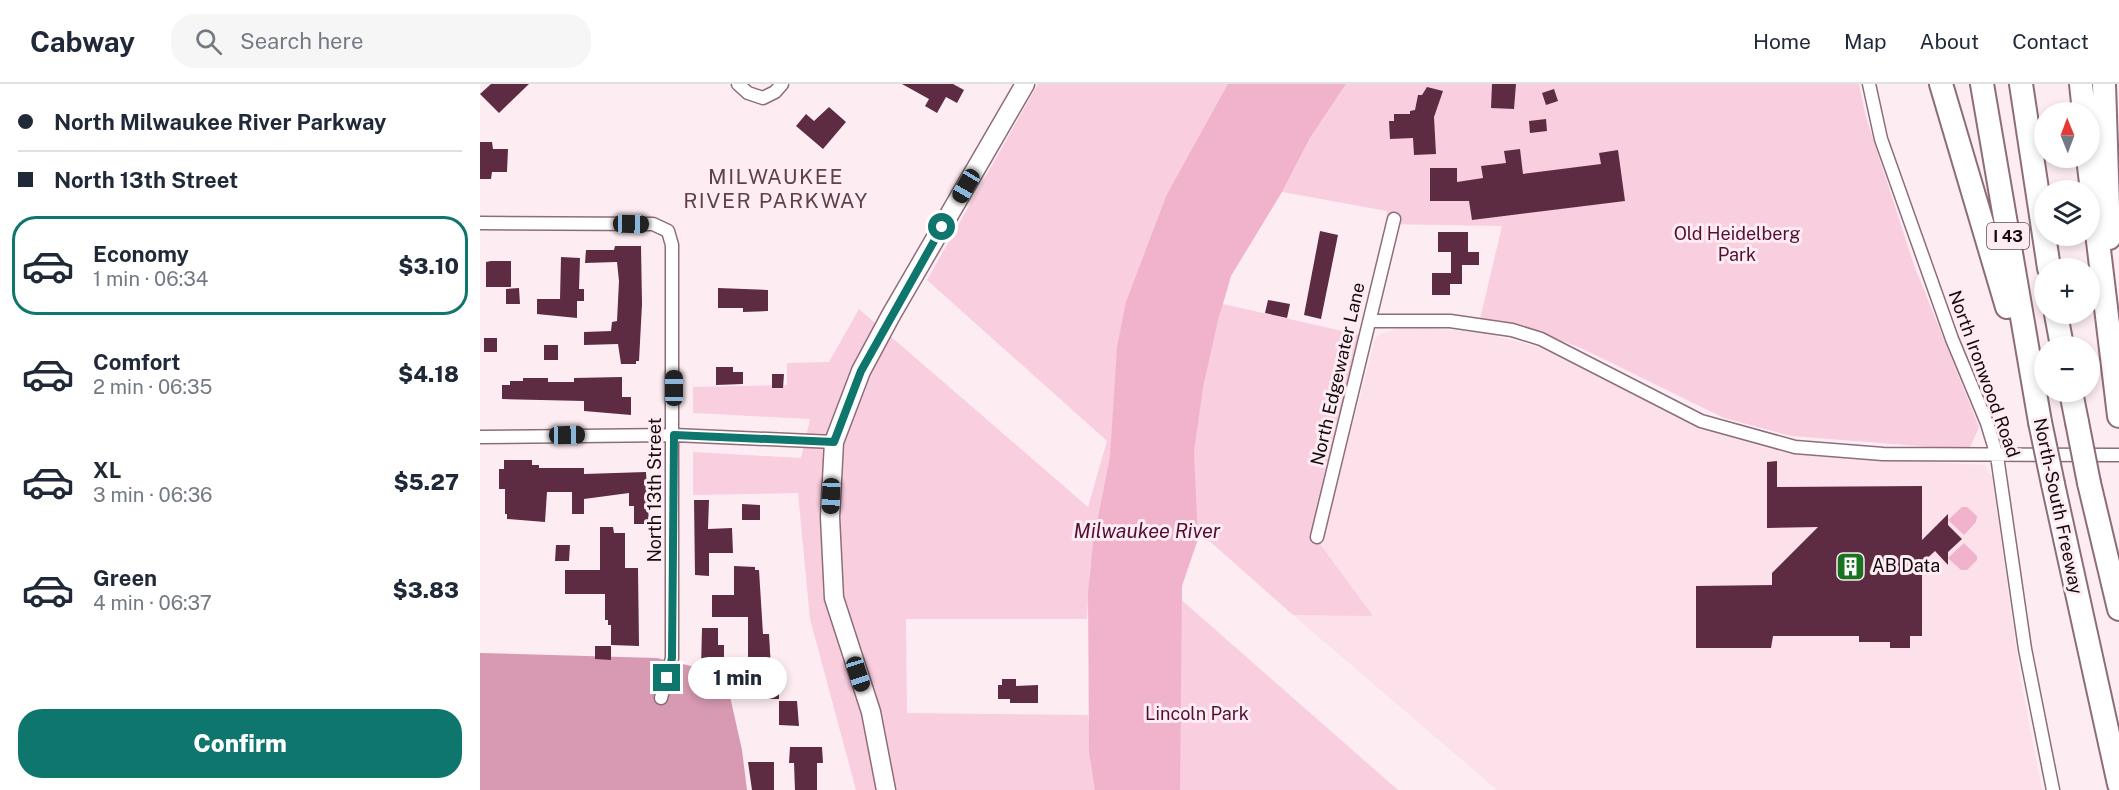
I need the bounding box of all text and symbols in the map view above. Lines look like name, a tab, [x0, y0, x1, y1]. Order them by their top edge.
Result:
search box	[171, 14, 591, 68]
text: Cabway	[30, 25, 135, 58]
icon: search	[192, 25, 225, 58]
text: Search here	[240, 28, 363, 54]
text: Home	[1753, 29, 1811, 54]
text: Map	[1844, 29, 1887, 54]
text: About	[1920, 29, 1979, 54]
text: Contact	[2012, 29, 2089, 54]
north arrow	[2034, 102, 2100, 168]
map controls	[2034, 102, 2100, 402]
text: North Milwaukee River Parkway	[54, 109, 386, 135]
district label: MILWAUKEE RIVER PARKWAY	[683, 164, 869, 213]
car	[949, 166, 983, 206]
text: North 13th Street	[54, 167, 238, 193]
button: layers	[2034, 180, 2100, 246]
route start	[928, 213, 955, 240]
car	[613, 215, 649, 233]
park label: Old Heidelberg Park	[1674, 223, 1800, 265]
road number: I 43	[1987, 223, 2029, 249]
icon: car	[21, 239, 75, 293]
text: Economy	[93, 241, 189, 267]
text: $3.10	[398, 253, 459, 279]
button: +	[2034, 258, 2100, 324]
text: 1 min · 06:34	[93, 267, 208, 291]
street label: North Edgewater Lane	[1306, 280, 1369, 467]
street label: North Ironwood Road	[1944, 287, 2024, 460]
button: −	[2034, 336, 2100, 402]
icon: car	[21, 347, 75, 401]
text: Comfort	[93, 349, 180, 375]
text: $4.18	[398, 361, 459, 387]
car	[665, 370, 683, 406]
text: 2 min · 06:35	[93, 375, 212, 399]
street label: North-South Freeway	[2030, 416, 2088, 596]
street label: North 13th Street	[644, 417, 665, 563]
car	[549, 426, 585, 444]
icon: car	[21, 455, 75, 509]
text: XL	[93, 457, 121, 483]
text: $5.27	[393, 469, 459, 495]
car	[821, 478, 841, 514]
text: 3 min · 06:36	[93, 483, 213, 507]
water label: Milwaukee River	[1074, 519, 1221, 543]
building icon: AB Data	[1835, 550, 1867, 582]
place label: AB Data	[1872, 555, 1940, 576]
icon: car	[21, 563, 75, 617]
text: Green	[93, 565, 157, 591]
text: $3.83	[393, 577, 459, 603]
text: 4 min · 06:37	[93, 591, 212, 615]
car	[844, 654, 872, 694]
callout: 1 min	[688, 657, 787, 699]
route end	[653, 664, 680, 691]
text: 1 min	[713, 666, 762, 690]
park label: Lincoln Park	[1145, 703, 1249, 724]
button: Confirm	[18, 709, 462, 778]

